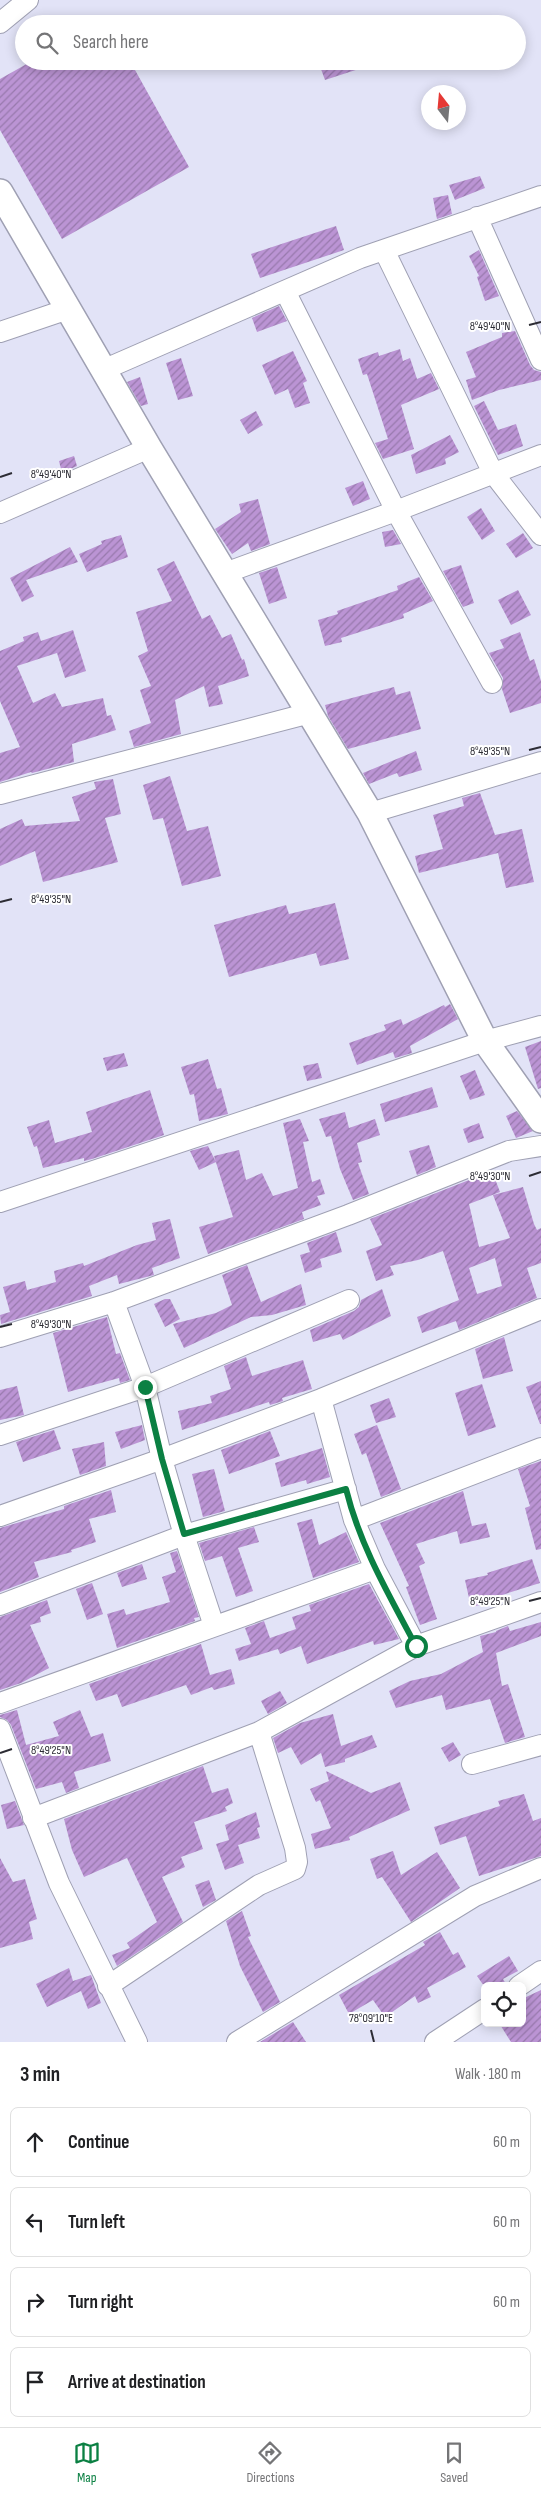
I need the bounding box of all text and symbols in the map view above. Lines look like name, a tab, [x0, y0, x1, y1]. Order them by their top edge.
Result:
search box	[15, 15, 526, 70]
icon: search	[33, 29, 61, 57]
text: Search here	[73, 31, 149, 54]
north arrow	[421, 85, 466, 130]
text: 8°49'40"N	[470, 319, 510, 334]
text: 8°49'40"N	[31, 467, 71, 482]
text: 8°49'35"N	[470, 744, 510, 759]
text: 8°49'35"N	[31, 892, 71, 907]
text: 8°49'30"N	[470, 1169, 510, 1184]
text: 8°49'30"N	[31, 1317, 71, 1332]
route end	[134, 1376, 157, 1399]
text: 8°49'25"N	[470, 1594, 510, 1609]
route start	[405, 1635, 428, 1658]
text: 8°49'25"N	[31, 1743, 71, 1758]
map controls	[481, 1982, 526, 2027]
button: locate	[481, 1982, 526, 2027]
text: 78°09'10"E	[349, 2011, 393, 2026]
text: 3 min	[20, 2062, 60, 2087]
text: Walk · 180 m	[455, 2065, 521, 2084]
icon: ahead	[21, 2128, 49, 2156]
text: Continue	[68, 2131, 129, 2154]
text: 60 m	[493, 2133, 520, 2152]
icon: left	[21, 2208, 49, 2236]
text: Turn left	[68, 2211, 125, 2234]
text: 60 m	[493, 2213, 520, 2232]
icon: right	[21, 2288, 49, 2316]
text: Turn right	[68, 2291, 133, 2314]
text: 60 m	[493, 2293, 520, 2312]
icon: arrive	[21, 2368, 49, 2396]
text: Arrive at destination	[68, 2371, 206, 2394]
tab: Map	[73, 2439, 101, 2486]
tab: Directions	[246, 2439, 295, 2486]
tab: Saved	[440, 2439, 468, 2486]

